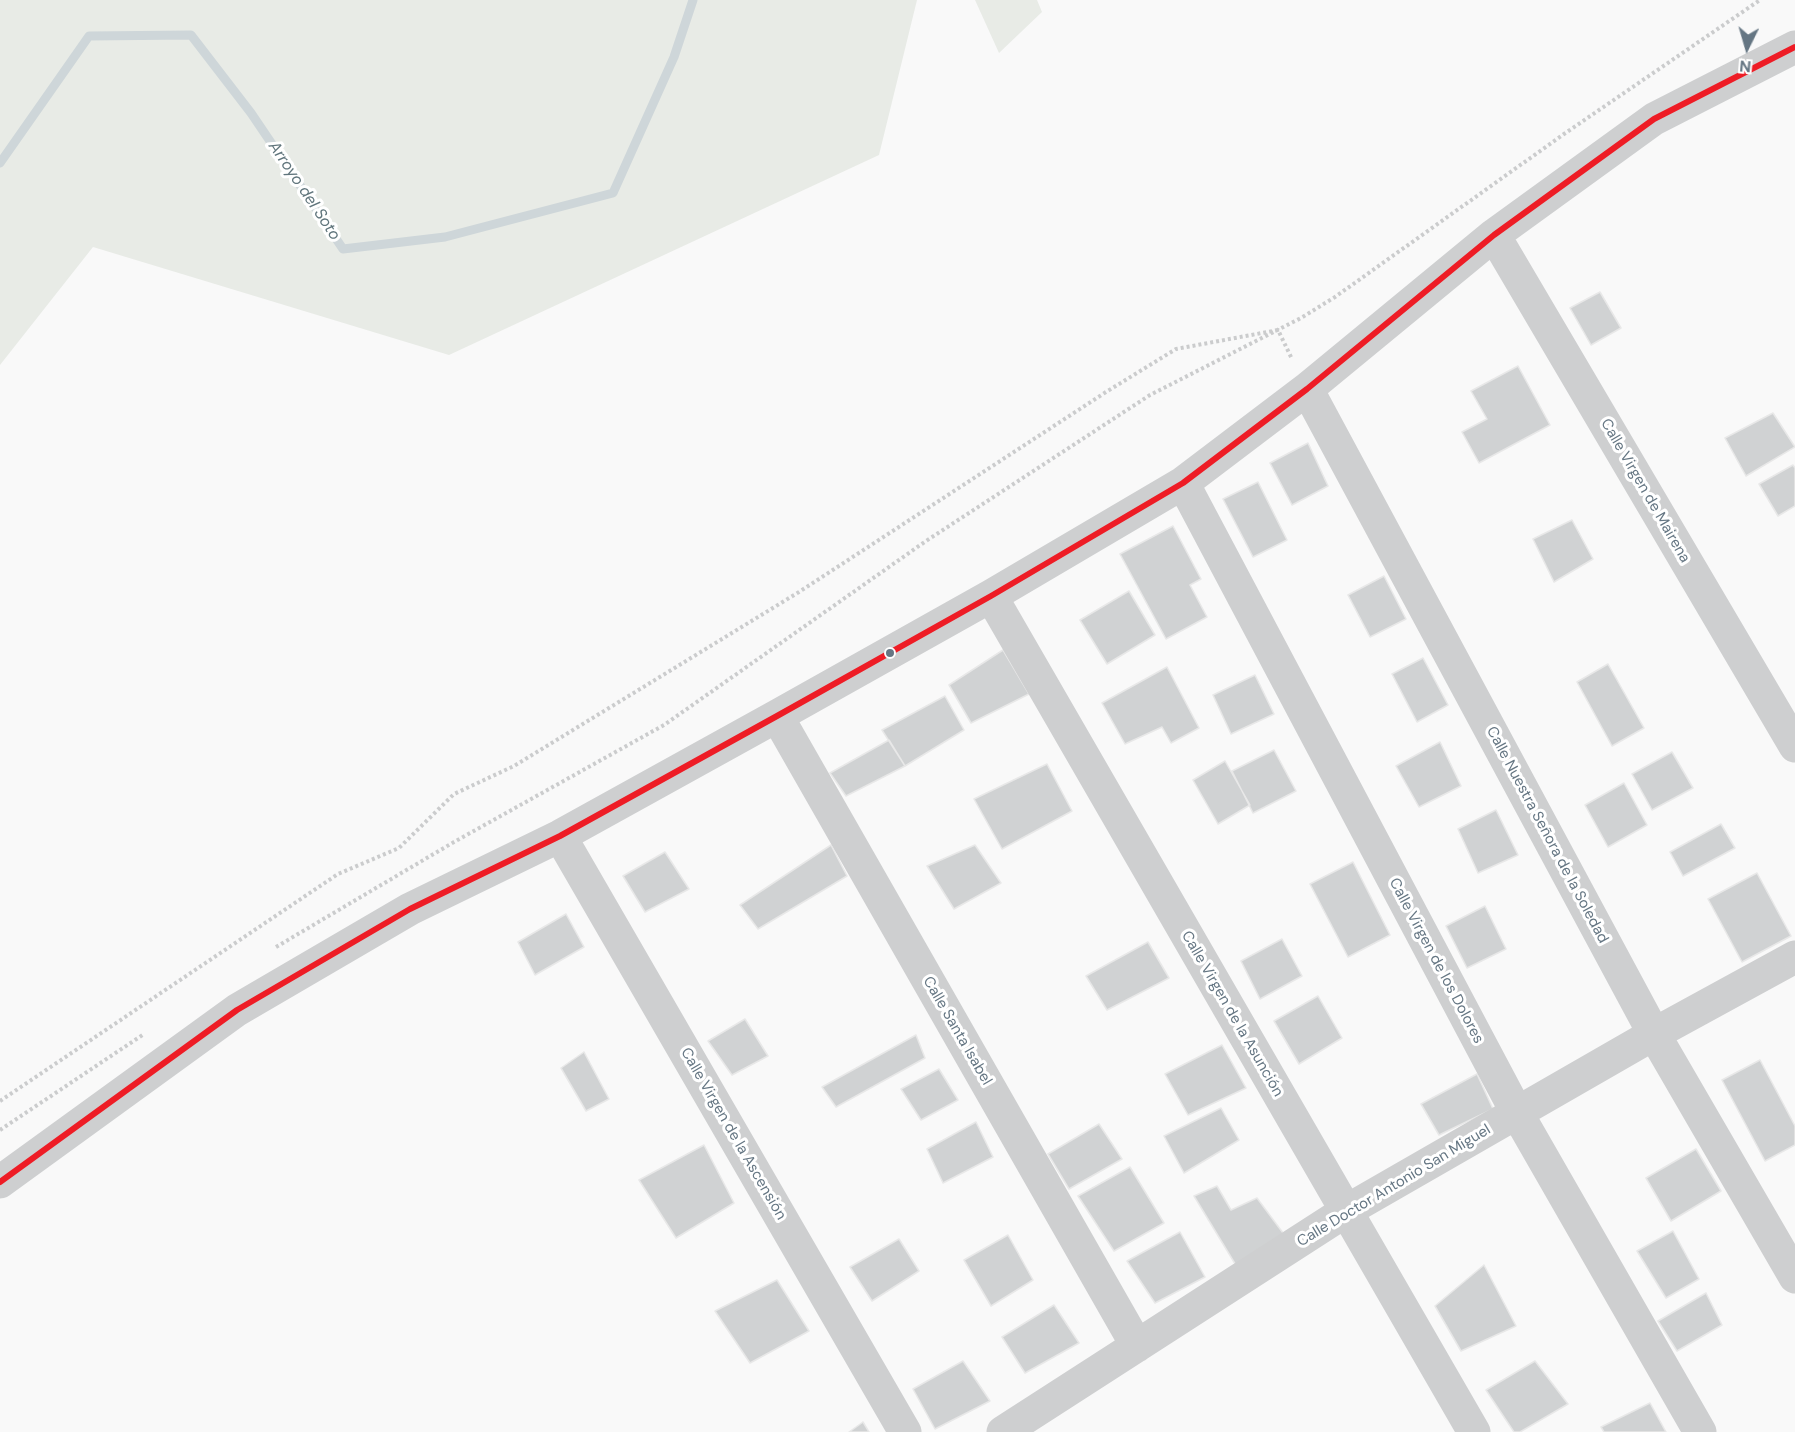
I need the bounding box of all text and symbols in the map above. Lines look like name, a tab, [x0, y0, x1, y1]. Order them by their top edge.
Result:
north arrow	[1717, 18, 1777, 78]
text: N	[1739, 55, 1752, 77]
water label: Arroyo del Soto	[264, 138, 344, 244]
street label: Calle Virgen de Mairena	[1596, 416, 1694, 566]
unlabelled marker	[884, 647, 896, 659]
street label: Calle Nuestra Señora de la Soledad	[1482, 724, 1612, 946]
street label: Calle Virgen de los Dolores	[1385, 875, 1487, 1047]
street label: Calle Virgen de la Asunción	[1177, 928, 1287, 1100]
street label: Calle Santa Isabel	[919, 974, 995, 1088]
street label: Calle Virgen de la Ascensión	[676, 1045, 790, 1223]
street label: Calle Doctor Antonio San Miguel	[1294, 1121, 1494, 1251]

